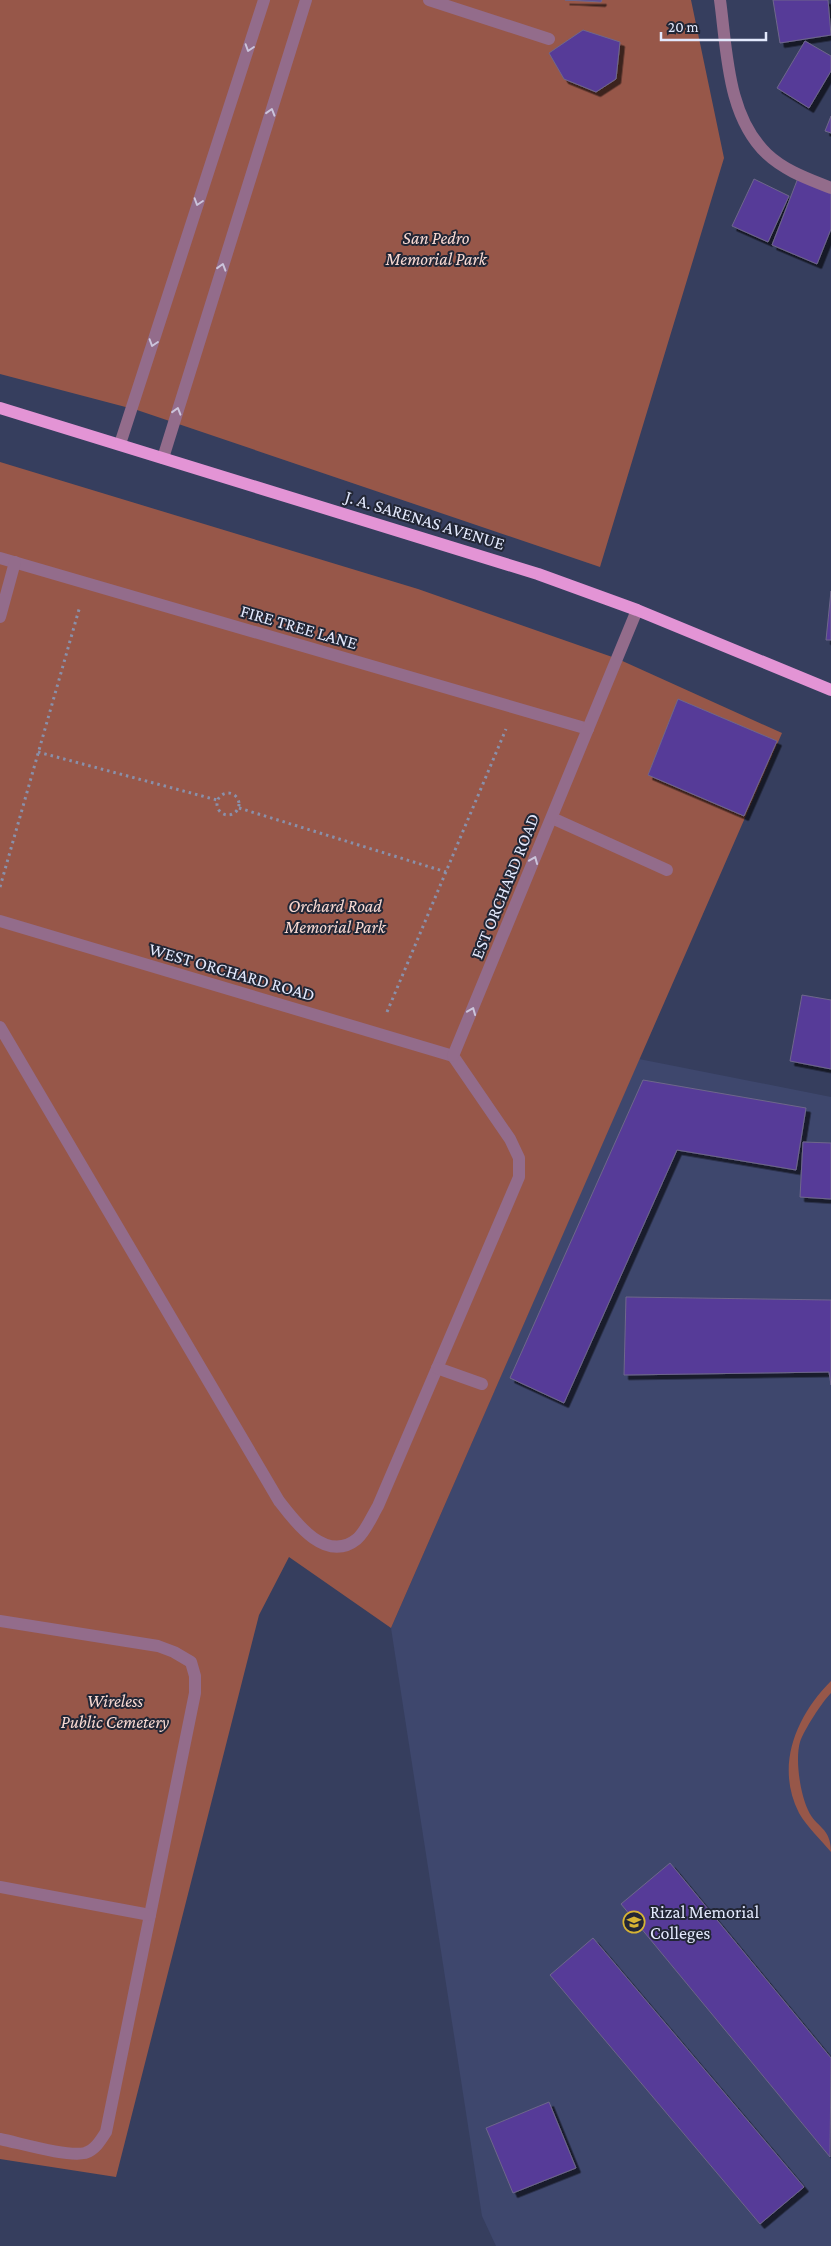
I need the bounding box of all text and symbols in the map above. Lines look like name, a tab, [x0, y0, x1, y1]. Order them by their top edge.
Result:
scale bar	[661, 10, 766, 42]
text: 20 m	[668, 19, 699, 35]
one-way arrow	[244, 43, 254, 51]
one-way arrow	[266, 109, 276, 117]
one-way arrow	[194, 197, 204, 206]
park label: San Pedro Memorial Park	[384, 228, 488, 269]
one-way arrow	[217, 264, 227, 272]
one-way arrow	[148, 338, 158, 347]
one-way arrow	[172, 408, 182, 416]
street label: J. A. SARENAS AVENUE	[341, 486, 507, 554]
street label: FIRE TREE LANE	[238, 601, 360, 653]
street label: EST ORCHARD ROAD	[467, 810, 543, 962]
one-way arrow	[528, 856, 539, 865]
park label: Orchard Road Memorial Park	[283, 896, 387, 937]
street label: WEST ORCHARD ROAD	[147, 939, 317, 1005]
one-way arrow	[466, 1007, 476, 1015]
park label: Wireless Public Cemetery	[61, 1691, 170, 1732]
place label: Rizal Memorial Colleges	[650, 1902, 759, 1943]
school or university icon: Rizal Memorial Colleges	[622, 1910, 646, 1934]

